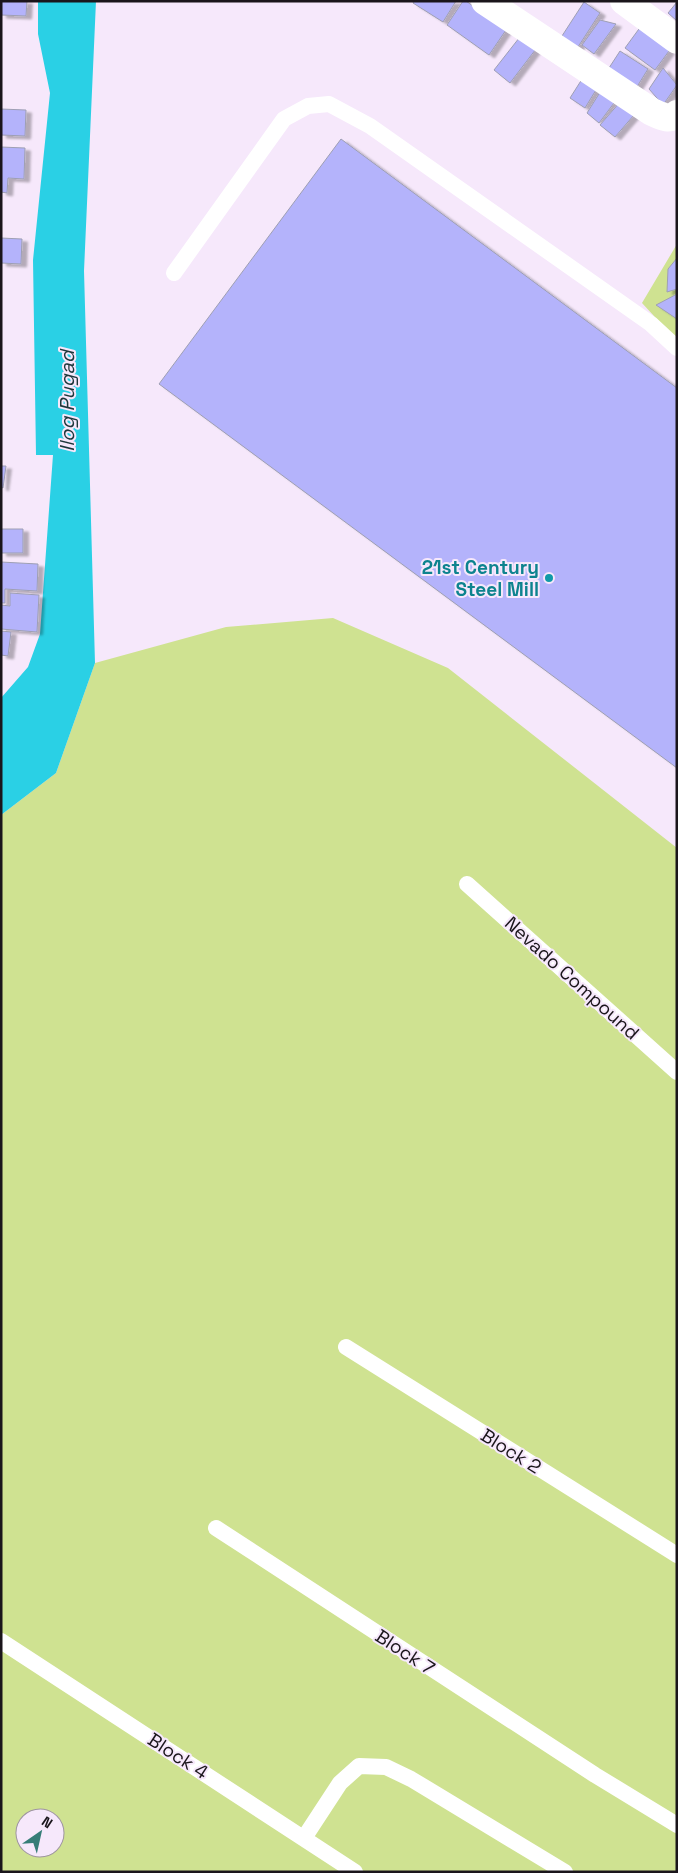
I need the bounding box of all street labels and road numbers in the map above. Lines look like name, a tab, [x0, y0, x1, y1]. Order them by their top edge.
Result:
street label: Nevado Compound	[499, 911, 645, 1045]
street label: Block 2	[476, 1423, 546, 1479]
street label: Block 7	[370, 1624, 440, 1681]
street label: Block 4	[143, 1727, 213, 1785]

